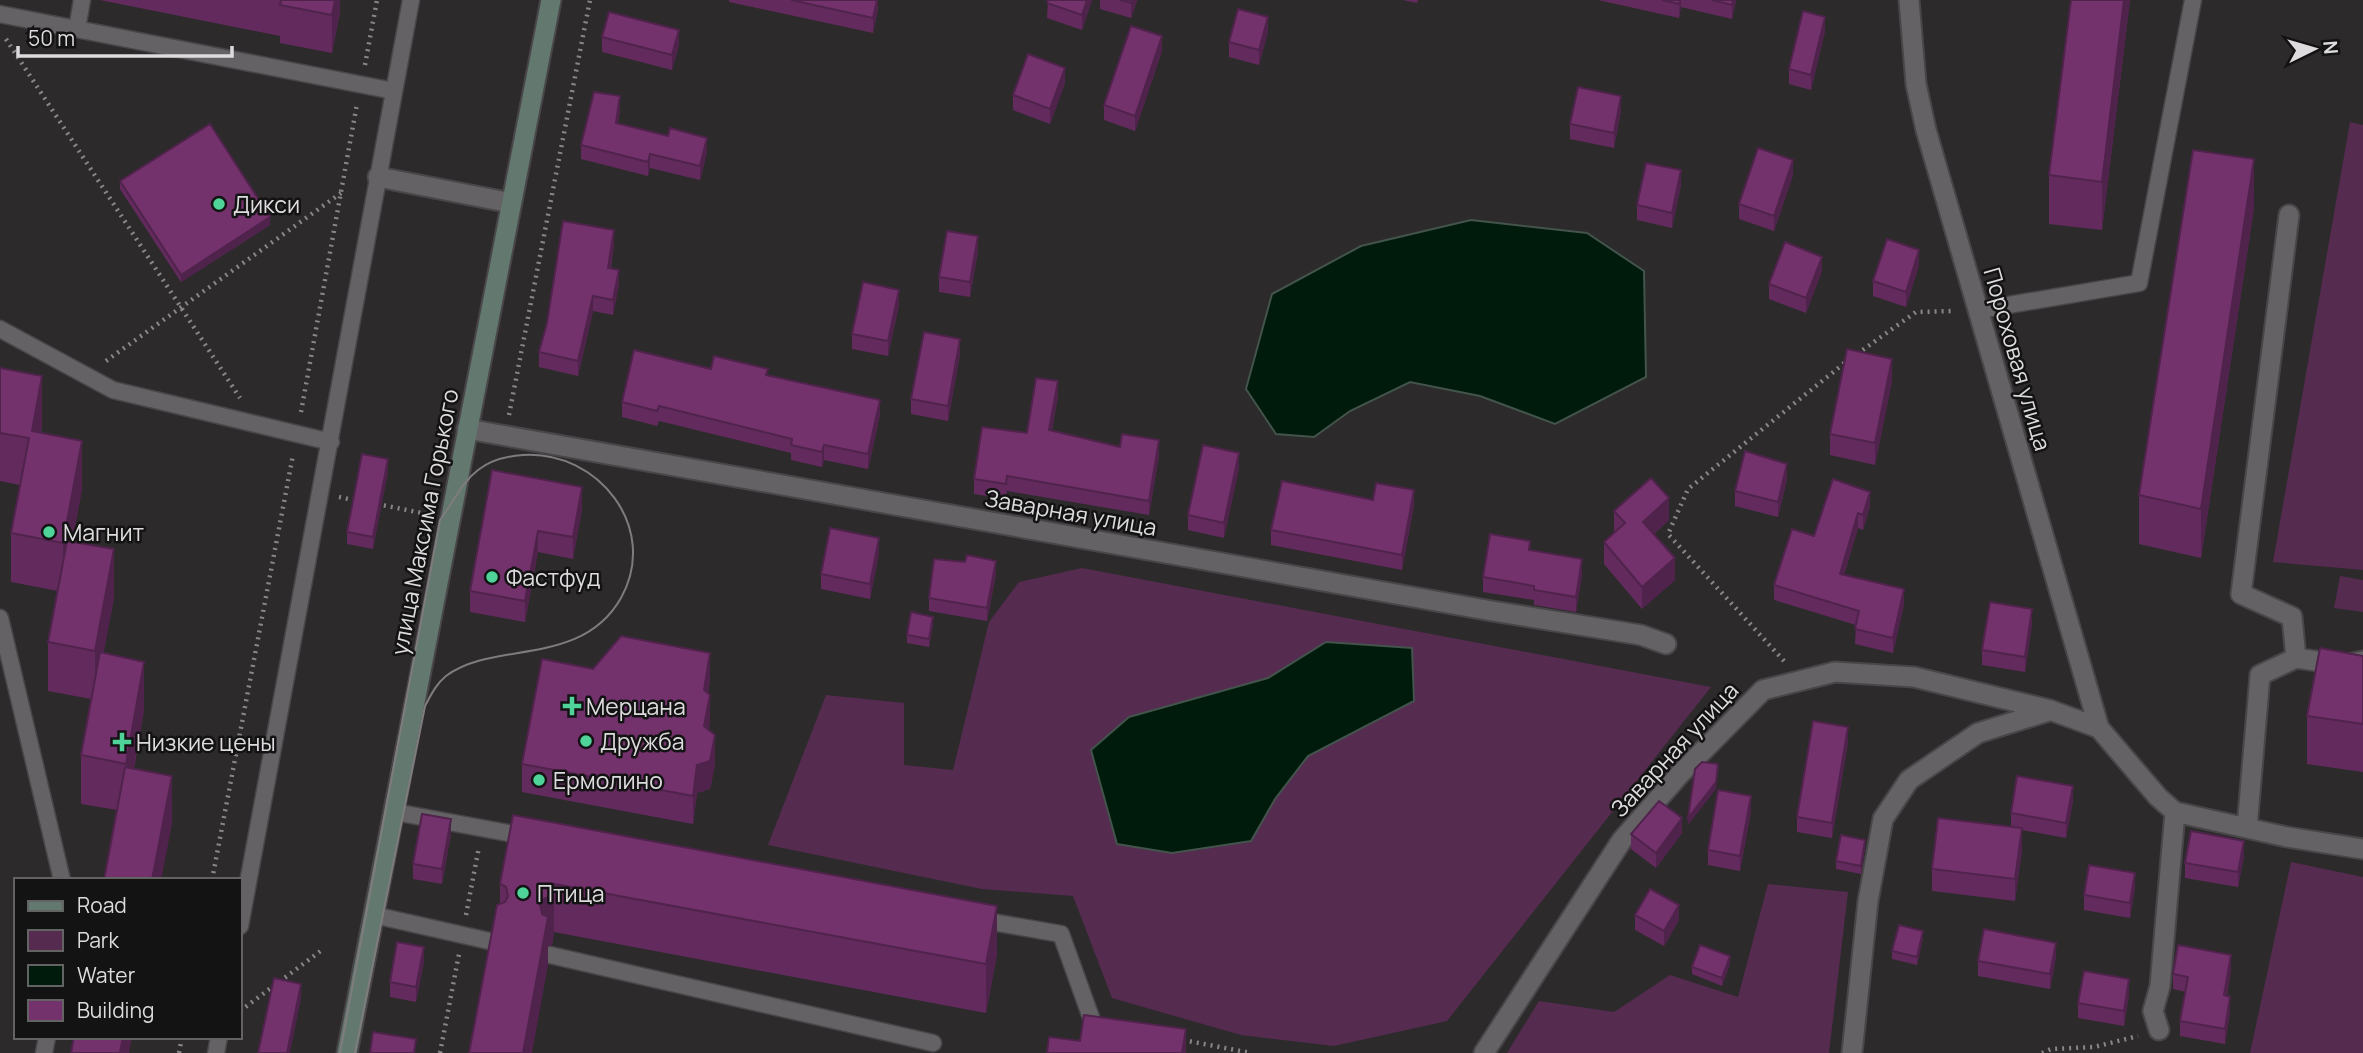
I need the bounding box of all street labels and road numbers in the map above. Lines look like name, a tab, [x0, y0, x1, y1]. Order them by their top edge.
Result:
street label: Пороховая улица	[1977, 264, 2059, 454]
street label: улица Максима Горького	[382, 386, 466, 658]
street label: Заварная улица	[983, 481, 1159, 543]
street label: Заварная улица	[1603, 675, 1745, 823]

